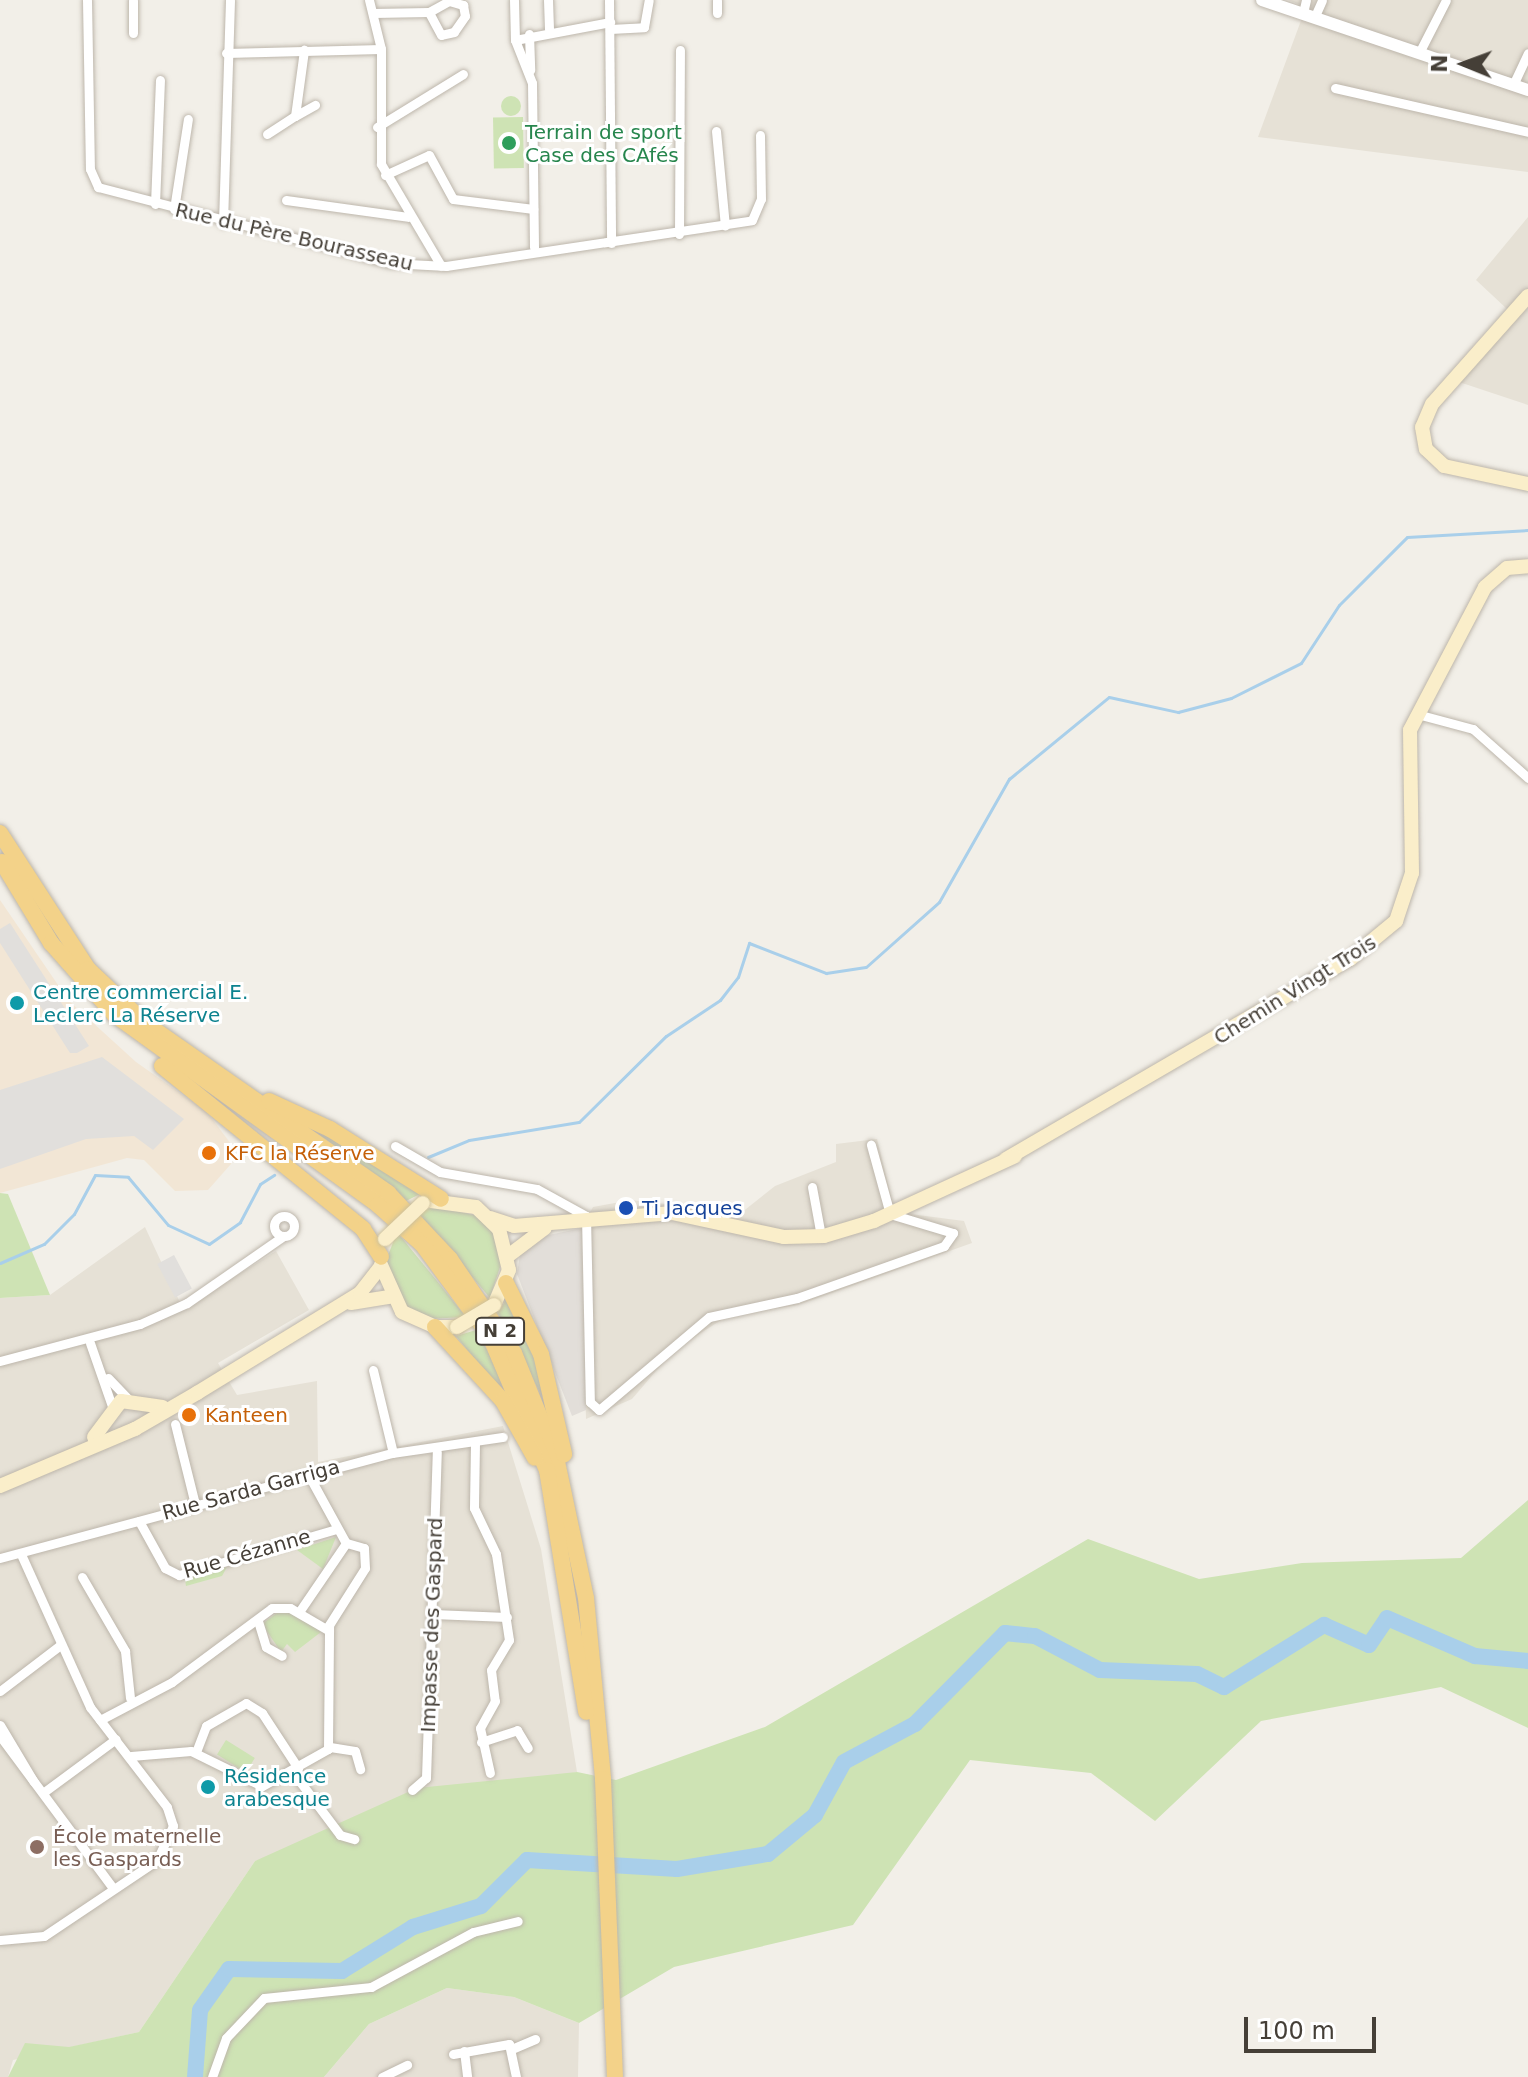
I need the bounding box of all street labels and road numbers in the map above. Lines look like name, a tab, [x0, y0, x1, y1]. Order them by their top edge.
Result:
street label: Rue du Père Bourasseau	[173, 198, 415, 276]
street label: Chemin Vingt Trois	[1209, 930, 1381, 1050]
road number: N 2	[474, 1317, 526, 1345]
street label: Rue Sarda Garriga	[160, 1455, 342, 1525]
street label: Impasse des Gaspard	[416, 1517, 448, 1733]
street label: Rue Cézanne	[181, 1524, 313, 1584]

